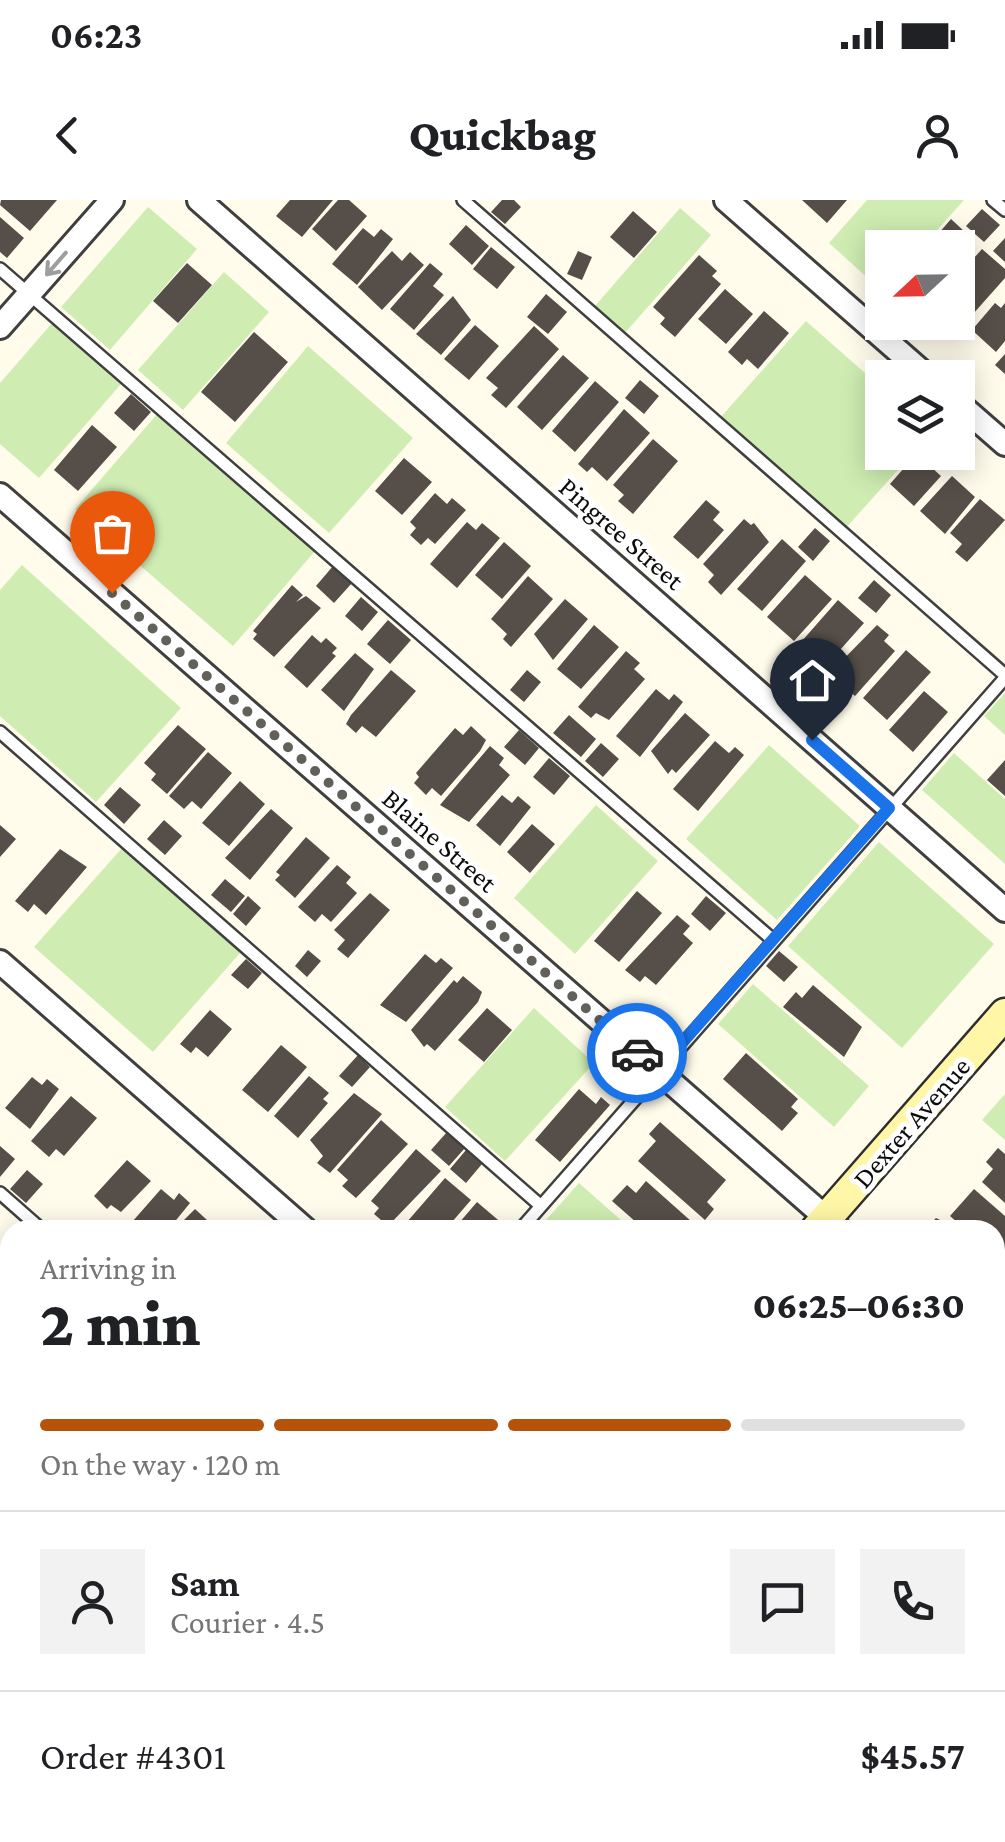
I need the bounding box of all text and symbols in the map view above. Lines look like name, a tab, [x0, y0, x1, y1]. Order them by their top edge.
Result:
text: 06:23	[50, 14, 142, 56]
icon: back	[40, 108, 95, 163]
icon: person	[910, 108, 965, 163]
text: Quickbag	[409, 110, 596, 160]
north arrow	[865, 230, 975, 340]
map controls	[865, 230, 975, 470]
one-way arrow	[45, 251, 68, 276]
button: layers	[865, 360, 975, 470]
street label: Pingree Street	[553, 471, 691, 596]
pin	[70, 491, 155, 594]
icon: bag	[85, 506, 140, 561]
pin	[770, 638, 855, 741]
icon: home	[785, 653, 840, 708]
street label: Blaine Street	[376, 782, 504, 899]
courier	[587, 1003, 687, 1103]
icon: car	[610, 1026, 665, 1081]
street label: Dexter Avenue	[846, 1051, 976, 1194]
text: Arriving in	[40, 1250, 177, 1286]
text: 06:25–06:30	[753, 1284, 965, 1326]
text: 2 min	[40, 1287, 201, 1359]
text: On the way · 120 m	[40, 1446, 281, 1482]
button: person	[40, 1549, 145, 1654]
button: chat	[730, 1549, 835, 1654]
button: phone	[860, 1549, 965, 1654]
text: Sam	[170, 1562, 240, 1604]
text: Courier · 4.5	[170, 1604, 325, 1640]
text: Order #4301	[40, 1735, 226, 1777]
text: $45.57	[861, 1735, 965, 1777]

